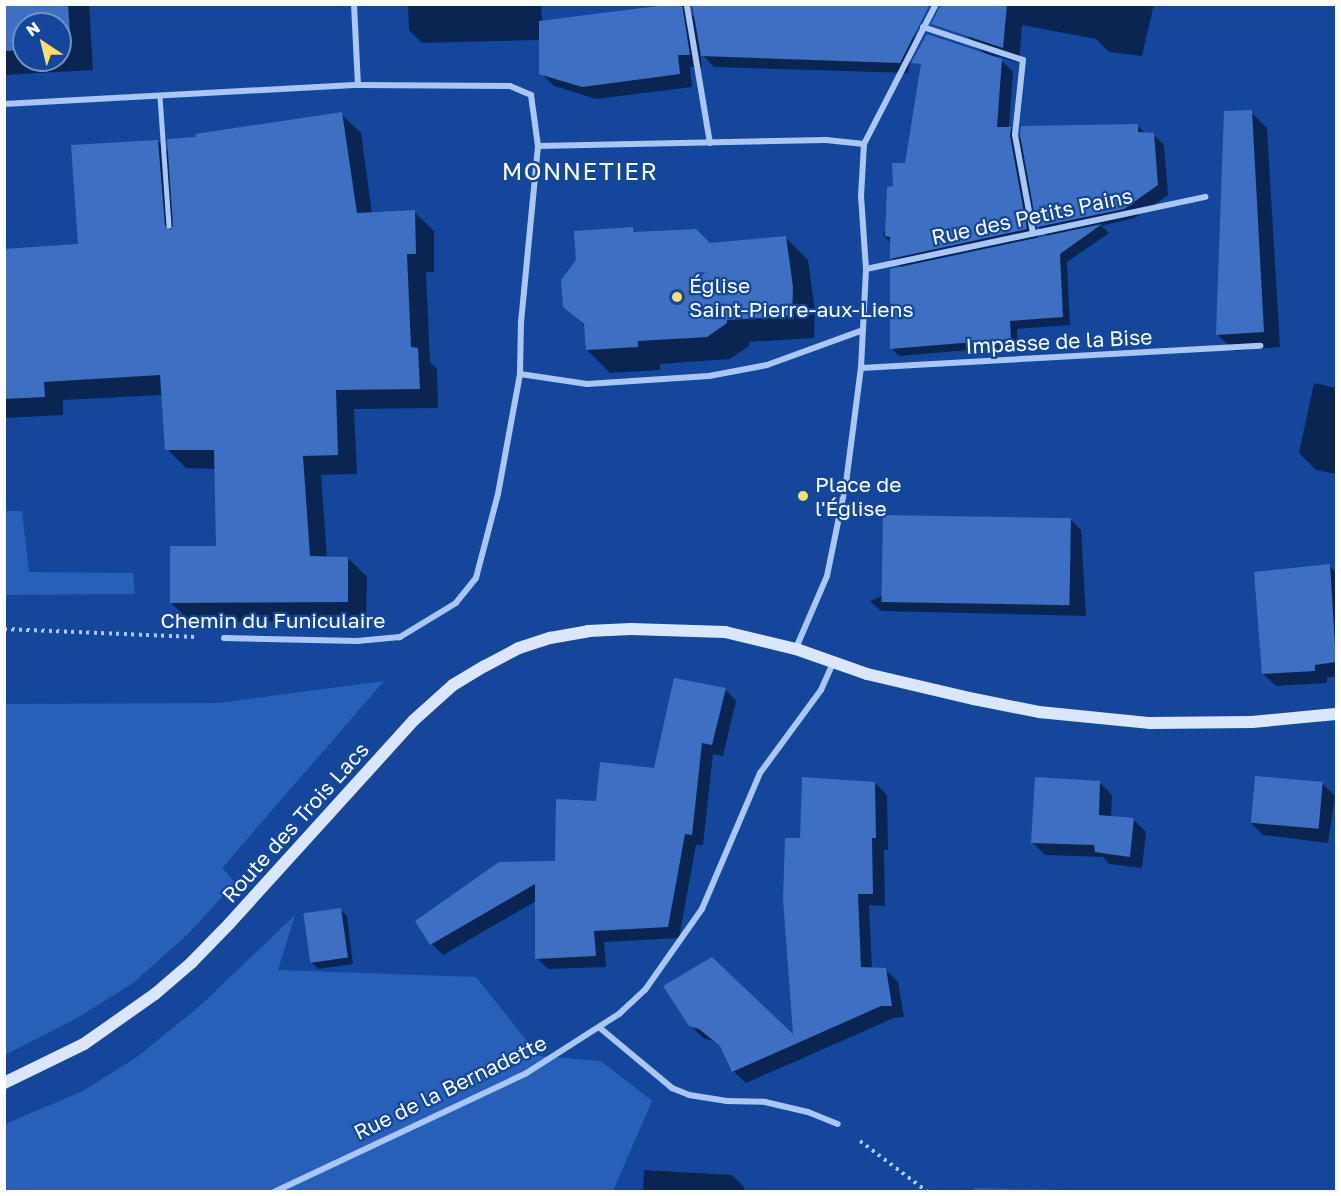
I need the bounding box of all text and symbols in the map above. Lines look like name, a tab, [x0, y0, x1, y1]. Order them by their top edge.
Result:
north arrow	[12, 12, 72, 72]
text: N	[22, 17, 44, 41]
district label: MONNETIER	[502, 157, 658, 185]
street label: Rue des Petits Pains	[929, 182, 1135, 250]
place label: Église Saint-Pierre-aux-Liens	[689, 272, 914, 322]
marker: Église Saint-Pierre-aux-Liens	[670, 290, 684, 304]
street label: Impasse de la Bise	[965, 324, 1153, 358]
place label: Place de l'Église	[815, 471, 901, 521]
marker: Place de l'Église	[796, 489, 810, 503]
street label: Chemin du Funiculaire	[161, 607, 385, 633]
street label: Route des Trois Lacs	[216, 737, 374, 907]
street label: Rue de la Bernadette	[350, 1029, 550, 1145]

